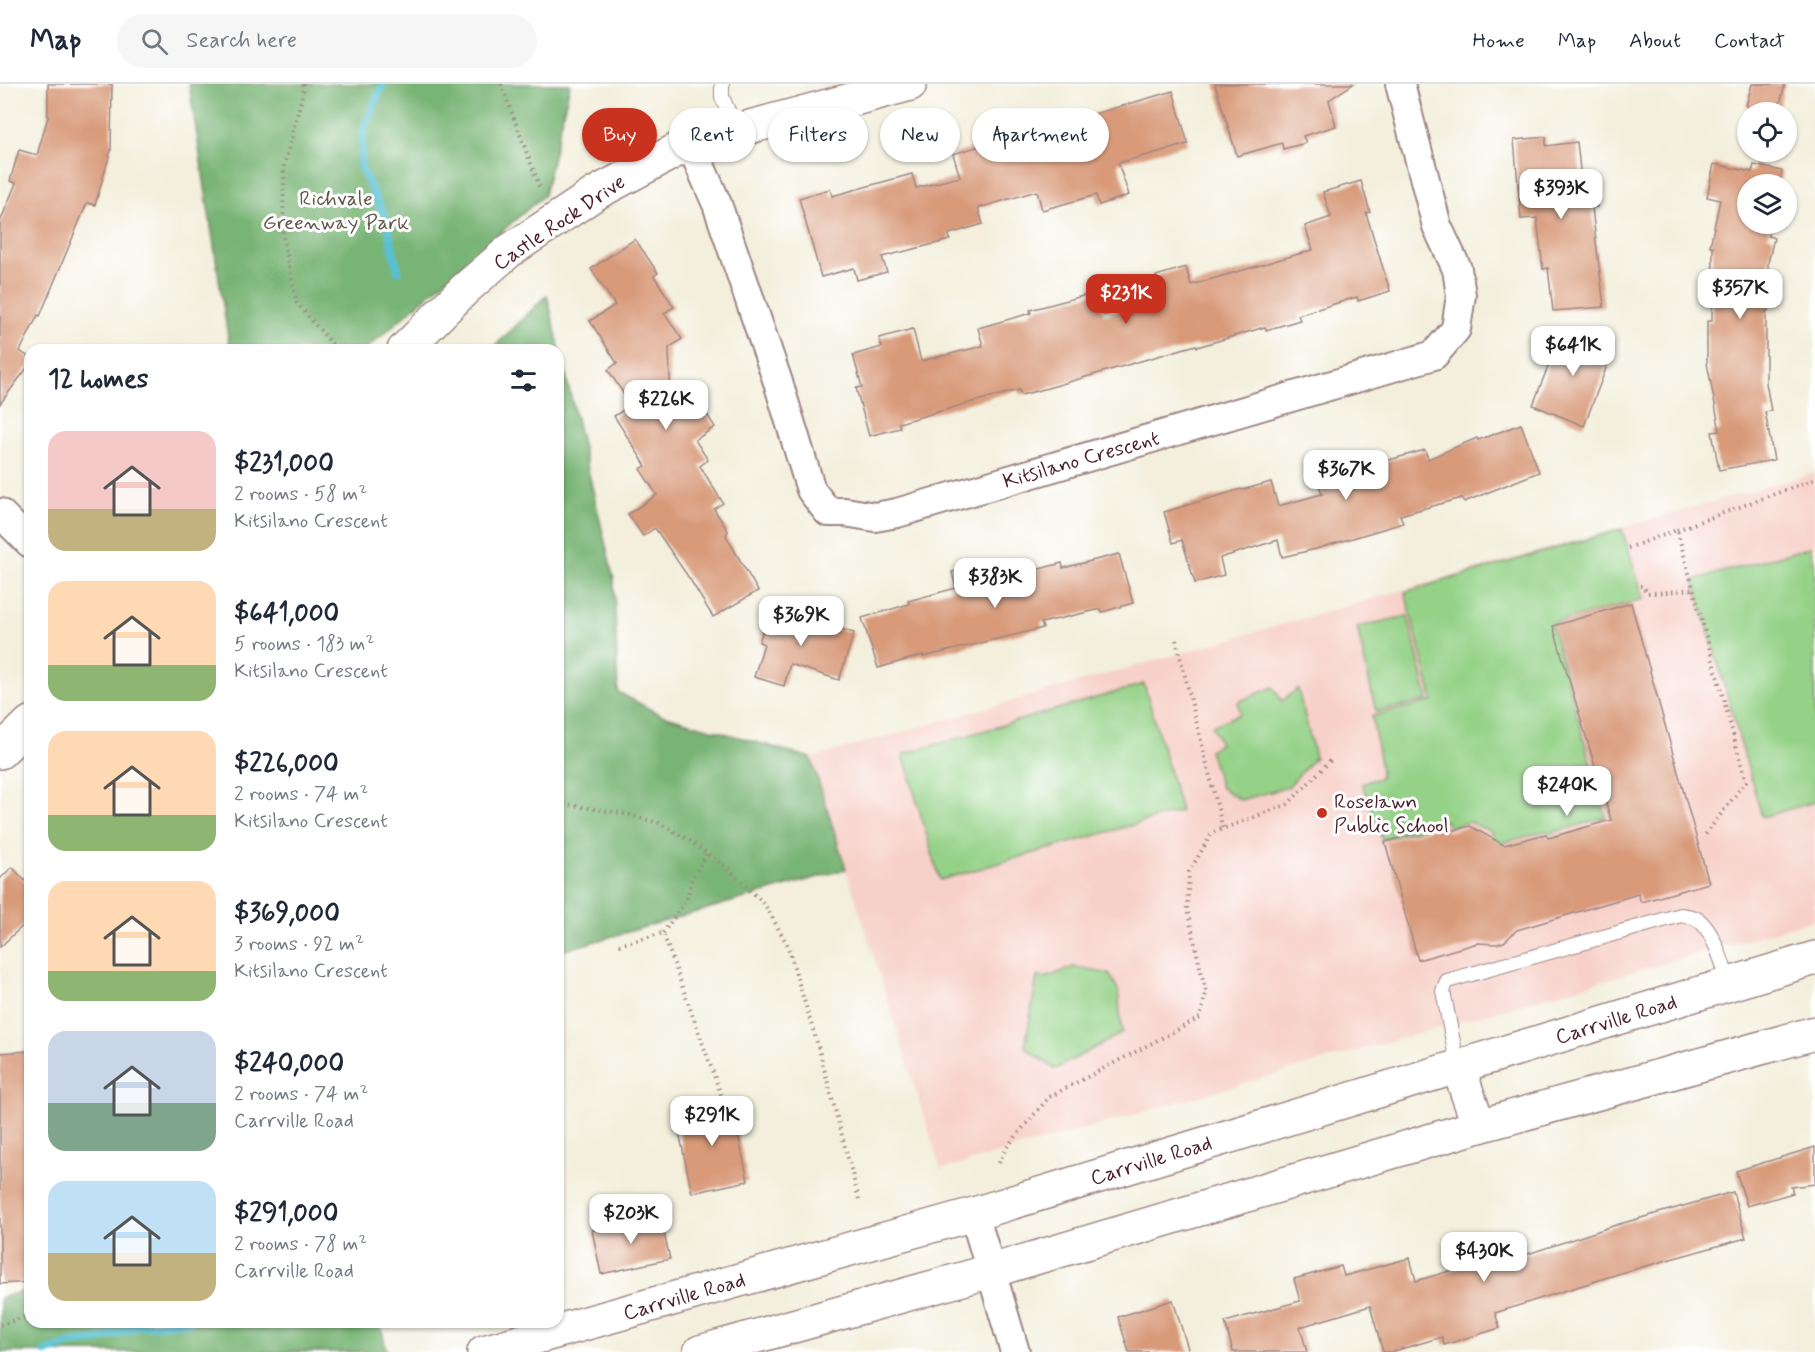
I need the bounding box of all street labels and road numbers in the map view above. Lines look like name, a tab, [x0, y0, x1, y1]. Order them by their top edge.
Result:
street label: Castle Rock Drive	[488, 168, 631, 277]
street label: Kitsilano Crescent	[1000, 424, 1163, 496]
street label: Carrville Road	[1552, 988, 1681, 1052]
street label: Carrville Road	[1087, 1129, 1216, 1193]
street label: Carrville Road	[620, 1266, 749, 1328]

